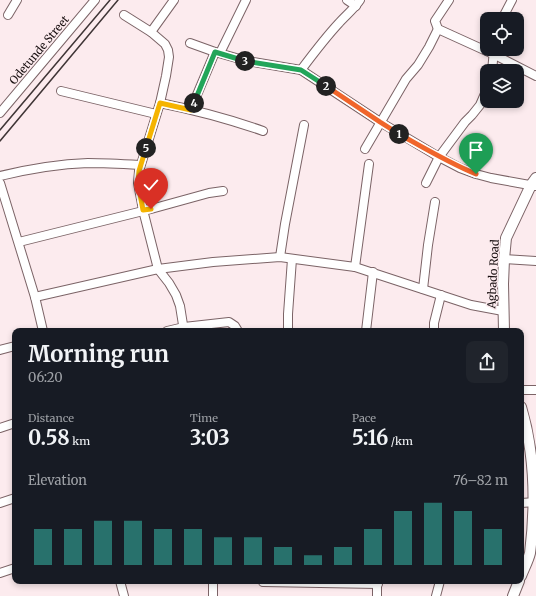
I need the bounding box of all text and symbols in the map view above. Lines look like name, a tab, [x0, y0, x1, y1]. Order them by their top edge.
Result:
street label: Odetunde Street	[6, 12, 72, 87]
map controls	[480, 12, 524, 108]
button: locate	[480, 12, 524, 56]
pin: 3	[235, 51, 255, 71]
text: 3	[242, 54, 248, 68]
button: layers	[480, 64, 524, 108]
pin: 2	[316, 76, 336, 96]
text: 2	[323, 79, 329, 93]
pin: 4	[184, 93, 204, 113]
text: 4	[191, 96, 198, 110]
pin: 1	[389, 124, 409, 144]
text: 1	[396, 127, 402, 141]
pin	[459, 133, 493, 174]
pin: 5	[136, 138, 156, 158]
icon: arrive	[465, 139, 487, 161]
text: 5	[143, 141, 149, 155]
pin	[134, 168, 168, 209]
icon: check	[140, 174, 162, 196]
street label: Agbado Road	[484, 239, 502, 310]
text: Morning run	[28, 340, 169, 368]
button: share	[466, 341, 508, 383]
text: 06:20	[28, 369, 63, 386]
text: Distance	[28, 411, 74, 425]
text: Time	[190, 411, 218, 425]
text: Pace	[352, 411, 376, 425]
text: 0.58	[28, 425, 70, 450]
text: 3:03	[190, 425, 230, 450]
text: 5:16	[352, 425, 388, 450]
text: km	[70, 434, 90, 448]
text: /km	[388, 434, 413, 448]
text: Elevation	[28, 472, 87, 489]
text: 76–82 m	[453, 472, 508, 489]

